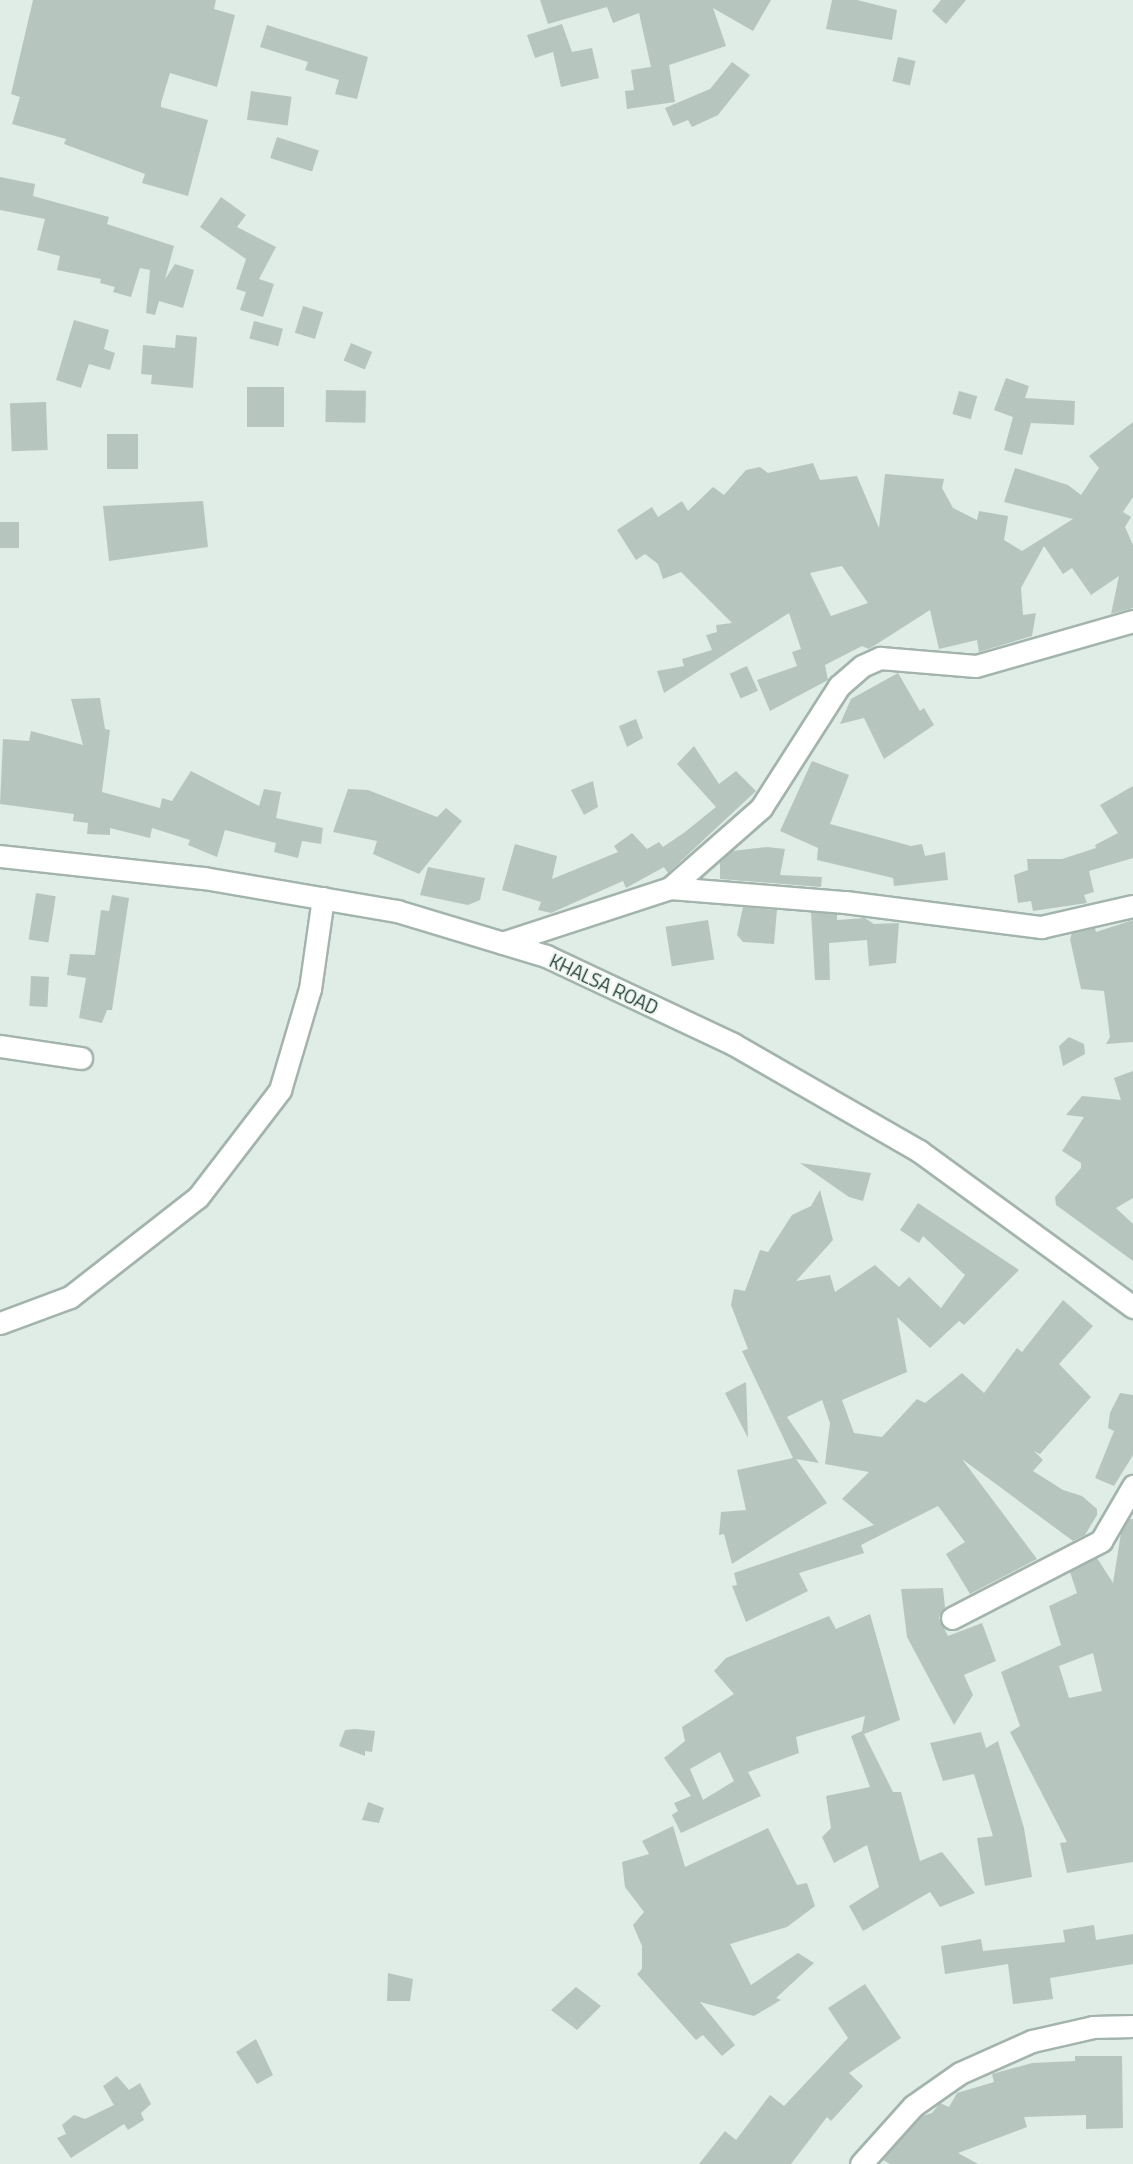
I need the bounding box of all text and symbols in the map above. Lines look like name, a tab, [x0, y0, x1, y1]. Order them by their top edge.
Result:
street label: KHALSA ROAD	[546, 949, 662, 1019]

